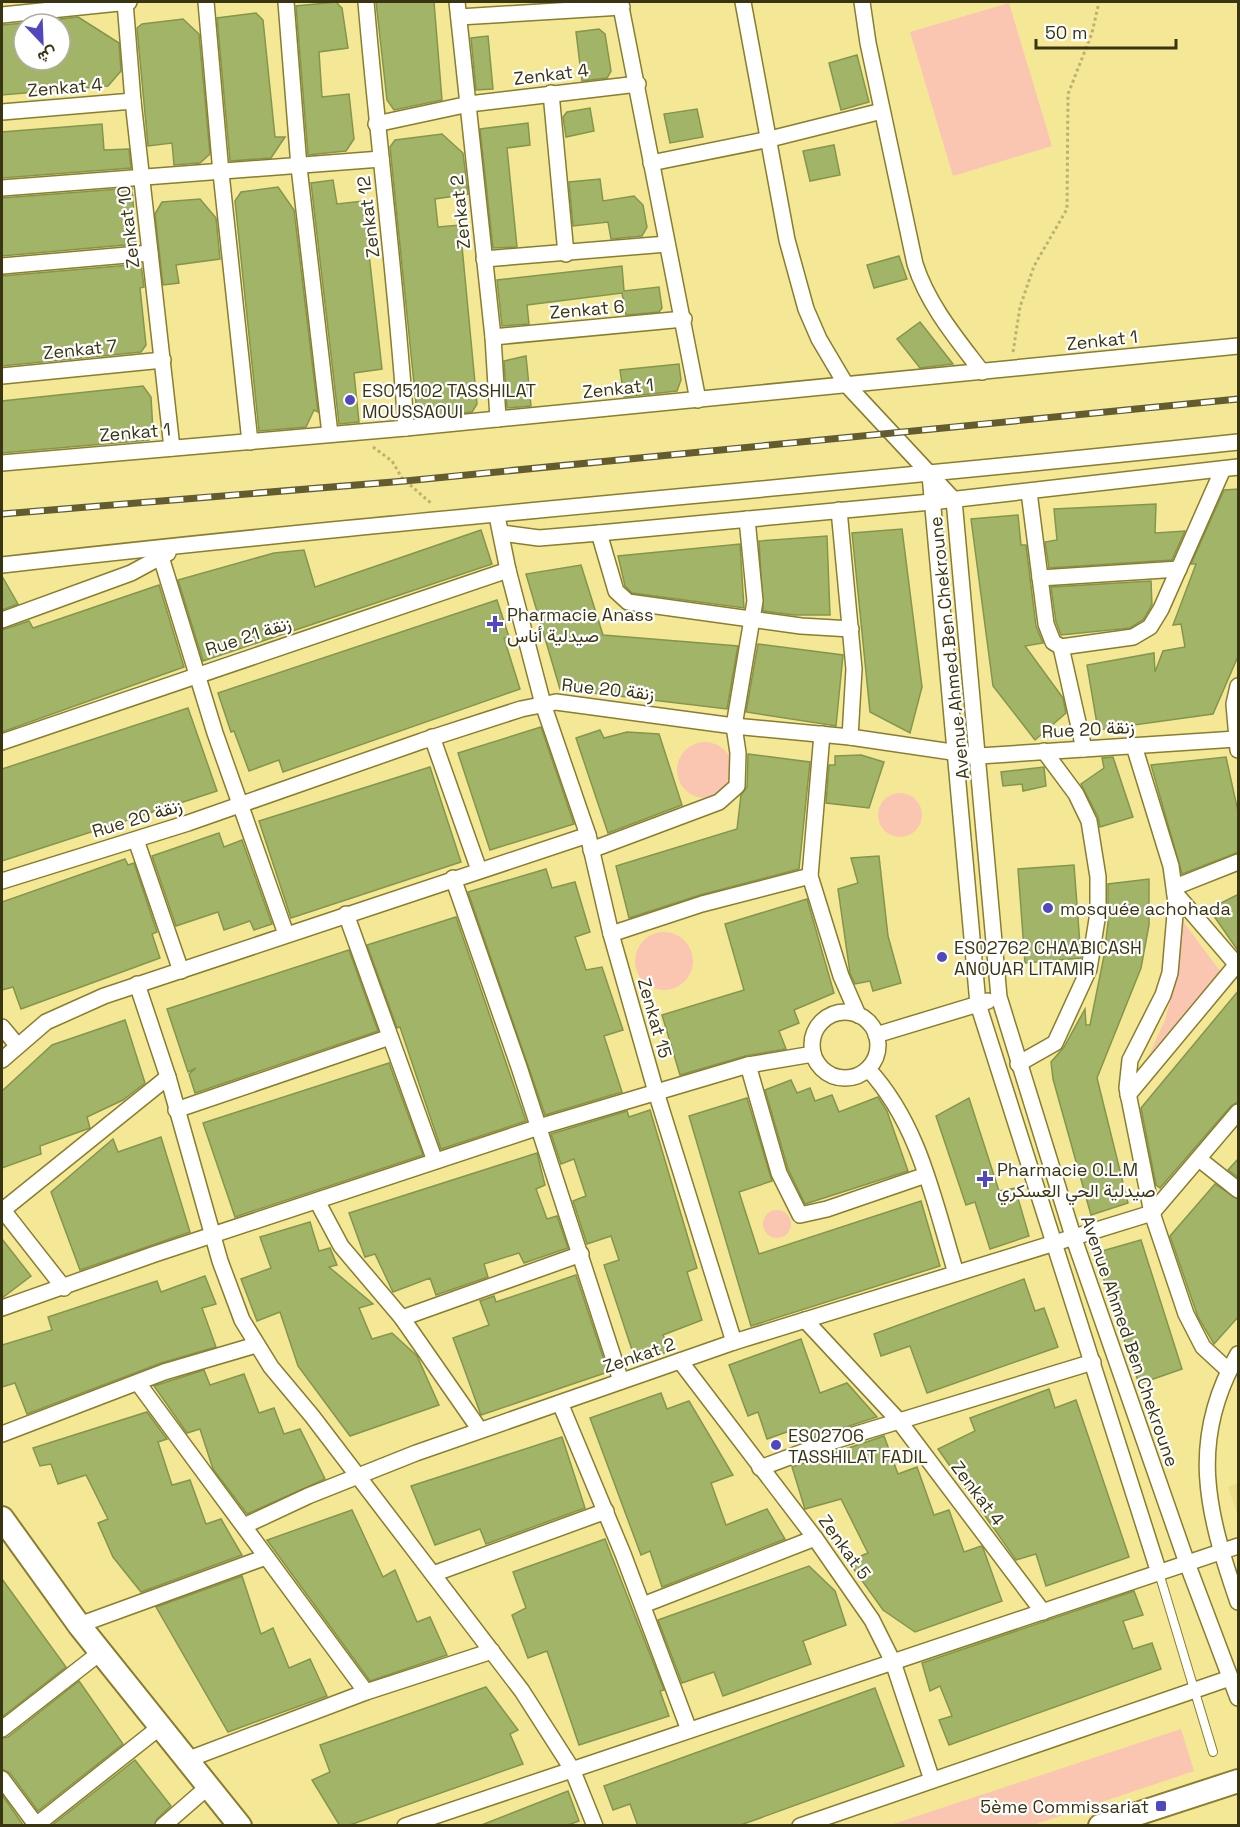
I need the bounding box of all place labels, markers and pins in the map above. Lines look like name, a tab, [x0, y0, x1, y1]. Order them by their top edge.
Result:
place label: ES015102 TASSHILAT MOUSSAOUI	[362, 379, 536, 423]
marker: ES015102 TASSHILAT MOUSSAOUI	[343, 393, 357, 407]
place label: Pharmacie Anass صيدلية أناس	[507, 603, 653, 647]
marker: Pharmacie Anass صيدلية أناس	[488, 617, 502, 631]
place label: mosquée achohada	[1060, 897, 1231, 920]
marker: mosquée achohada	[1041, 901, 1055, 915]
place label: ES02762 CHAABICASH ANOUAR LITAMIR	[954, 936, 1142, 980]
marker: ES02762 CHAABICASH ANOUAR LITAMIR	[935, 950, 949, 964]
place label: Pharmacie O.L.M صيدلية الحي العسكري	[997, 1158, 1155, 1206]
marker: Pharmacie O.L.M صيدلية الحي العسكري	[978, 1172, 992, 1186]
place label: ES02706 TASSHILAT FADIL	[788, 1424, 928, 1468]
marker: ES02706 TASSHILAT FADIL	[769, 1438, 783, 1452]
place label: 5ème Commissariat	[980, 1795, 1149, 1818]
marker: 5ème Commissariat	[1154, 1799, 1168, 1813]

